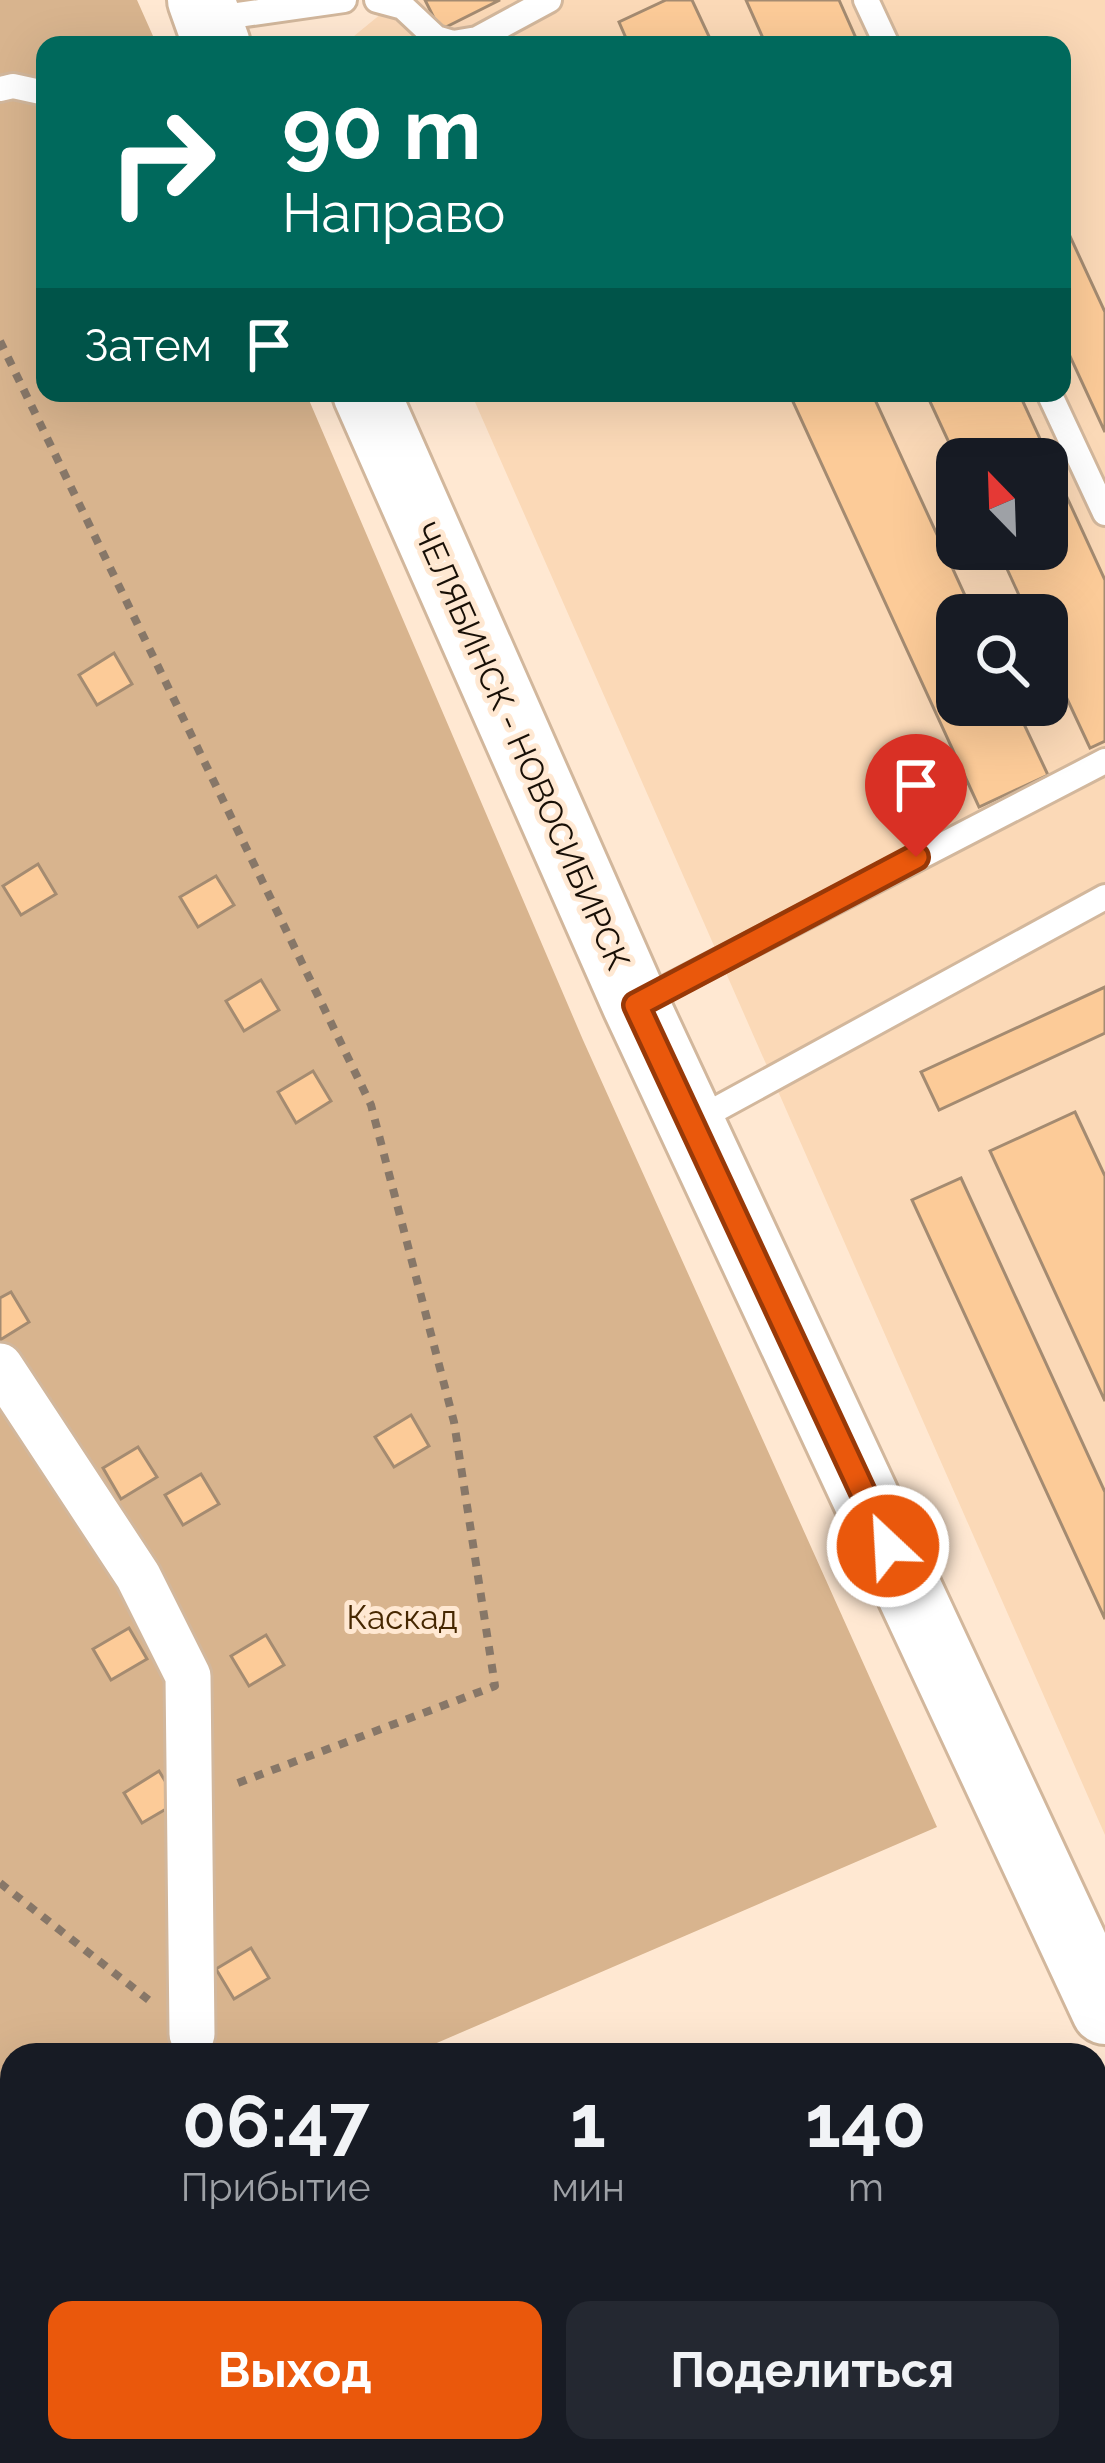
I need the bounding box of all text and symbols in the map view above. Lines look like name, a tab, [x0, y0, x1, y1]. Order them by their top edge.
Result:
text: 90 m	[282, 80, 481, 179]
icon: right	[84, 84, 240, 240]
text: Направо	[282, 181, 505, 245]
icon: arrive	[236, 312, 302, 378]
text: Затем	[84, 319, 212, 372]
north arrow	[936, 438, 1068, 570]
map controls	[936, 438, 1068, 726]
street label: ЧЕЛЯБИНСК - НОВОСИБИРСК	[405, 516, 638, 976]
button: search	[936, 594, 1068, 726]
pin	[865, 734, 967, 857]
icon: arrive	[883, 752, 949, 818]
position arrow	[825, 1483, 951, 1609]
park label: Каскад	[346, 1598, 458, 1637]
text: 06:47	[182, 2079, 369, 2164]
text: 1	[570, 2079, 606, 2164]
text: 140	[805, 2079, 926, 2164]
text: Прибытие	[181, 2164, 371, 2210]
text: мин	[551, 2164, 625, 2210]
text: m	[848, 2164, 884, 2210]
button: Выход	[48, 2301, 542, 2439]
button: Поделиться	[566, 2301, 1059, 2439]

